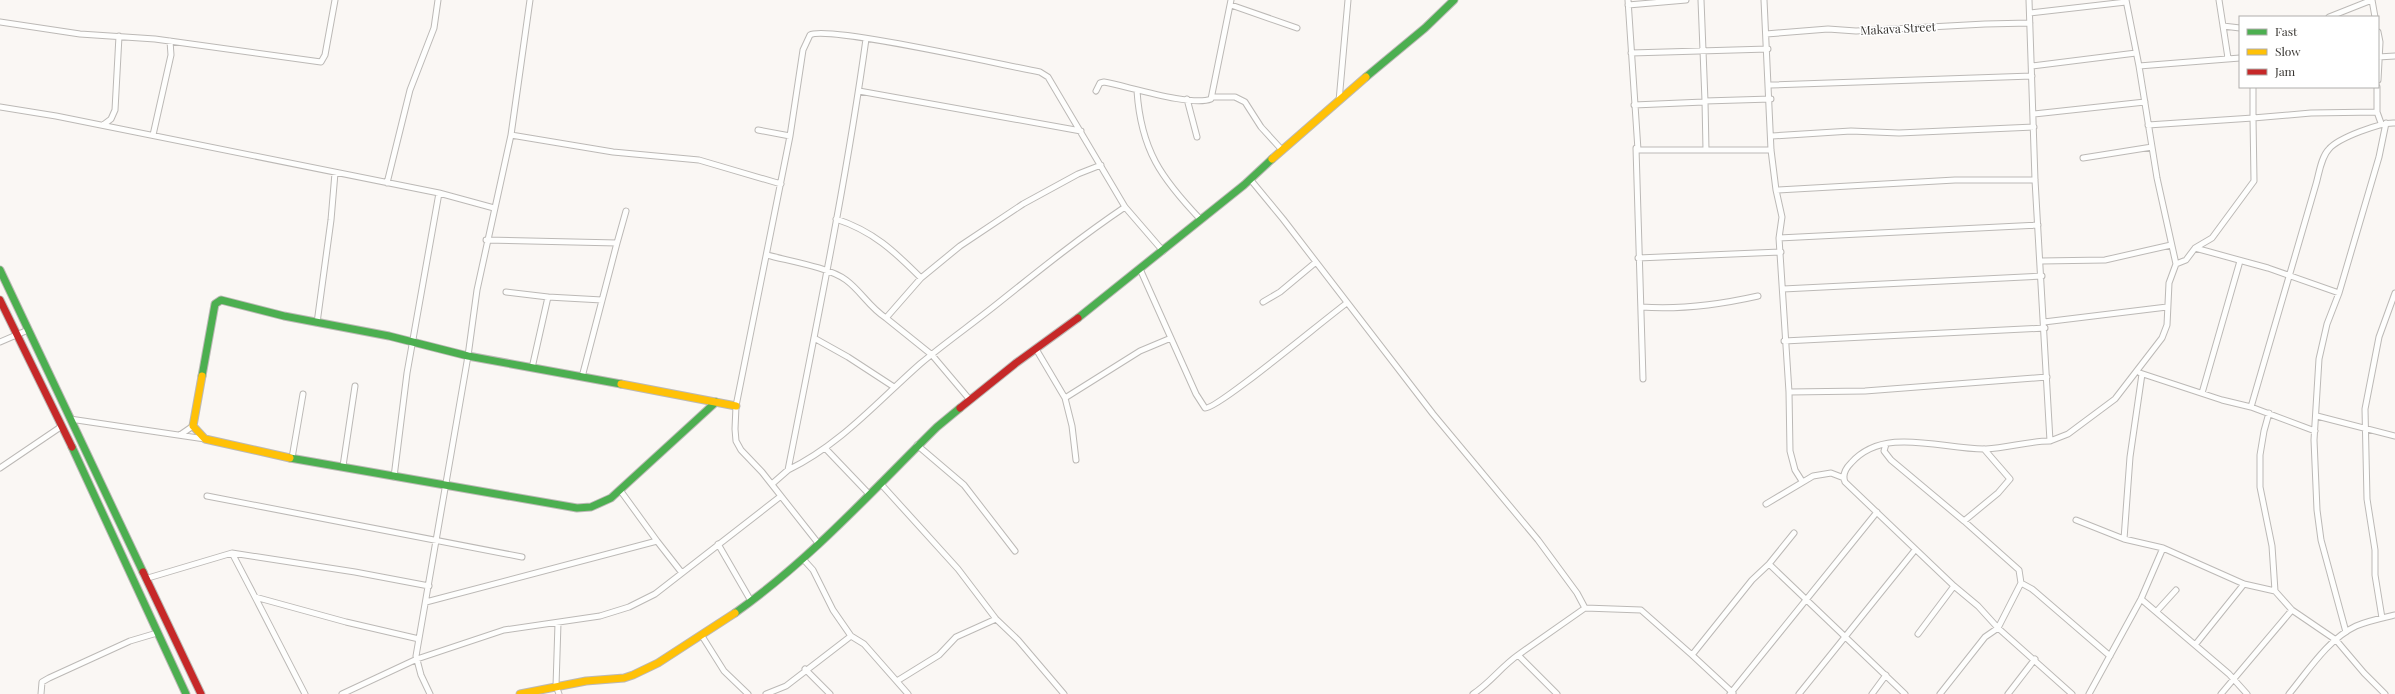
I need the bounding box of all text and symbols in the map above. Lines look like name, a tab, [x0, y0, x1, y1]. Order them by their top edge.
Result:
legend	[2239, 16, 2379, 88]
street label: Makava Street	[1860, 18, 1937, 38]
text: Fast	[2275, 23, 2298, 39]
text: Slow	[2275, 43, 2301, 59]
text: Jam	[2274, 63, 2296, 79]

